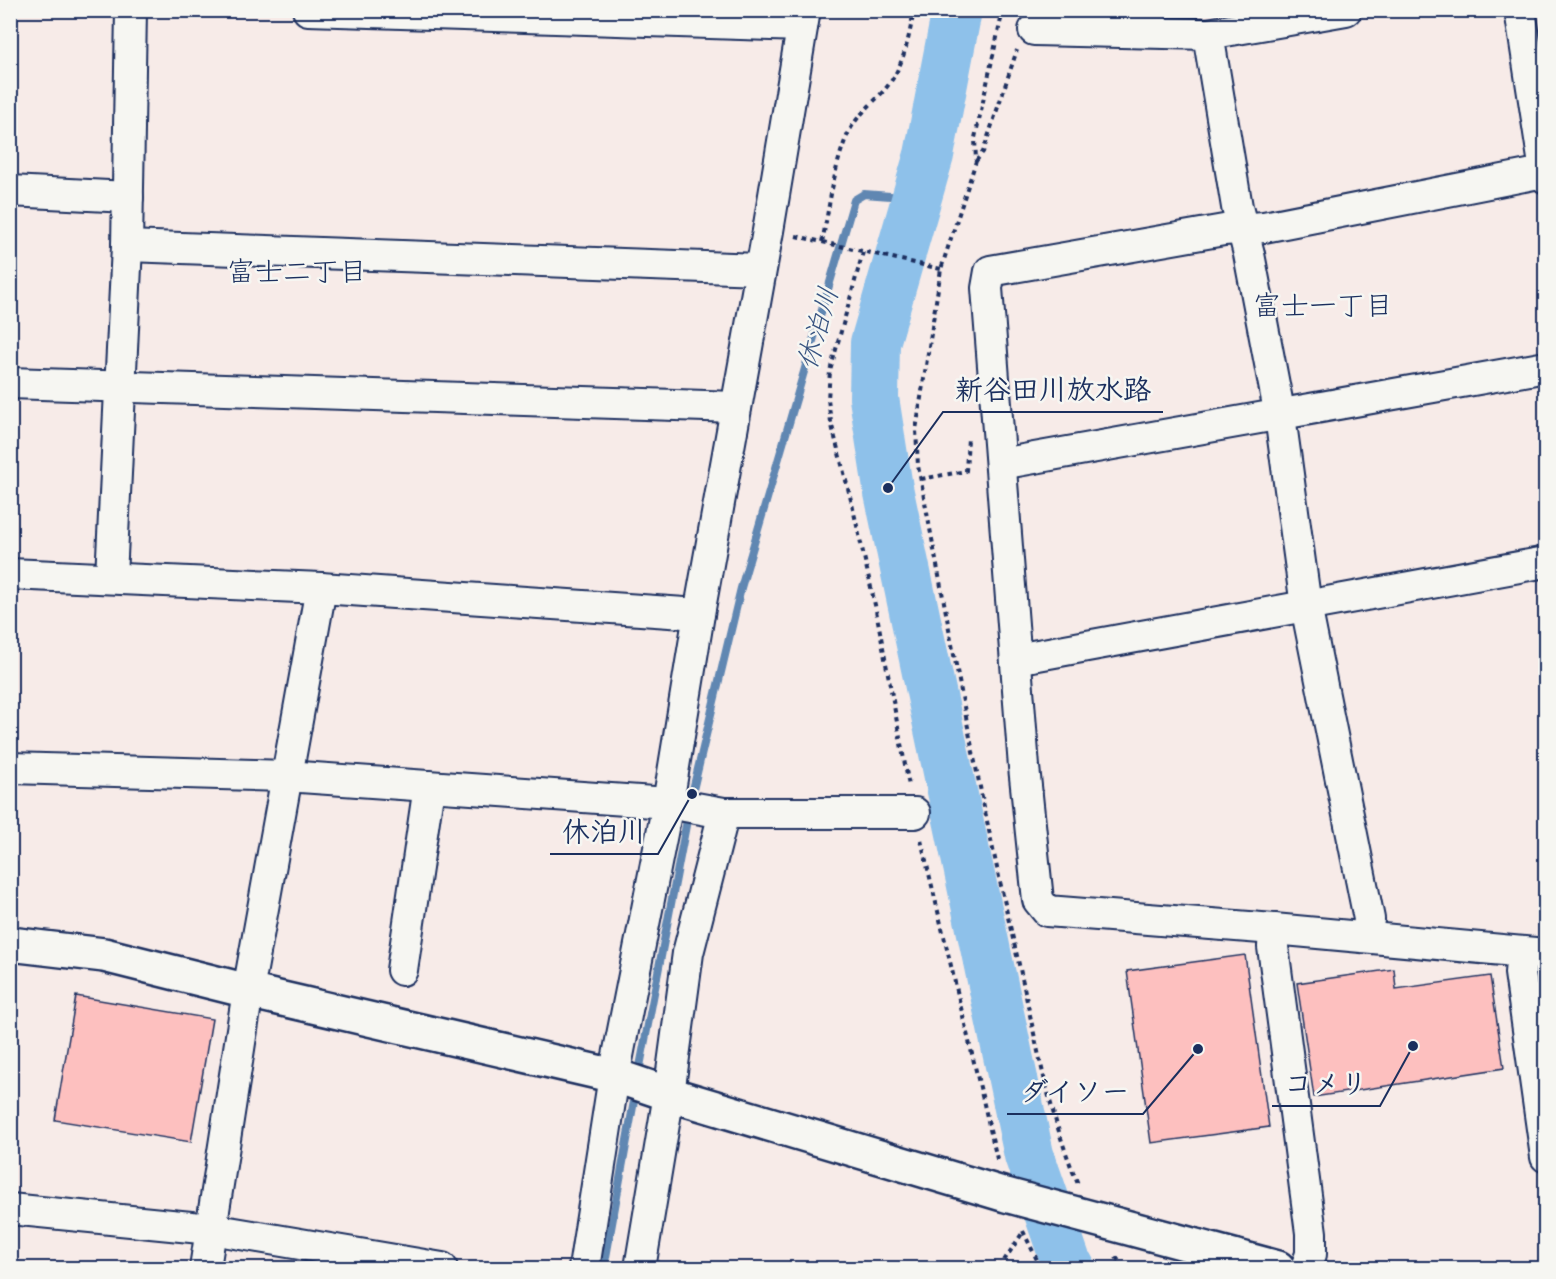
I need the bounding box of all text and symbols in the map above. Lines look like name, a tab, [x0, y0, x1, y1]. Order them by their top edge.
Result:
district label: 富士二丁目	[227, 254, 367, 295]
water label: 休泊川	[789, 283, 852, 375]
district label: 富士一丁目	[1253, 288, 1393, 329]
callout: 新谷田川放水路	[943, 366, 1163, 412]
text: 新谷田川放水路	[955, 372, 1151, 413]
callout: 休泊川	[550, 808, 658, 854]
text: 休泊川	[562, 814, 646, 855]
callout: コメリ	[1272, 1060, 1380, 1106]
text: コメリ	[1284, 1066, 1368, 1107]
callout: ダイソー	[1007, 1068, 1143, 1114]
text: ダイソー	[1020, 1074, 1130, 1115]

